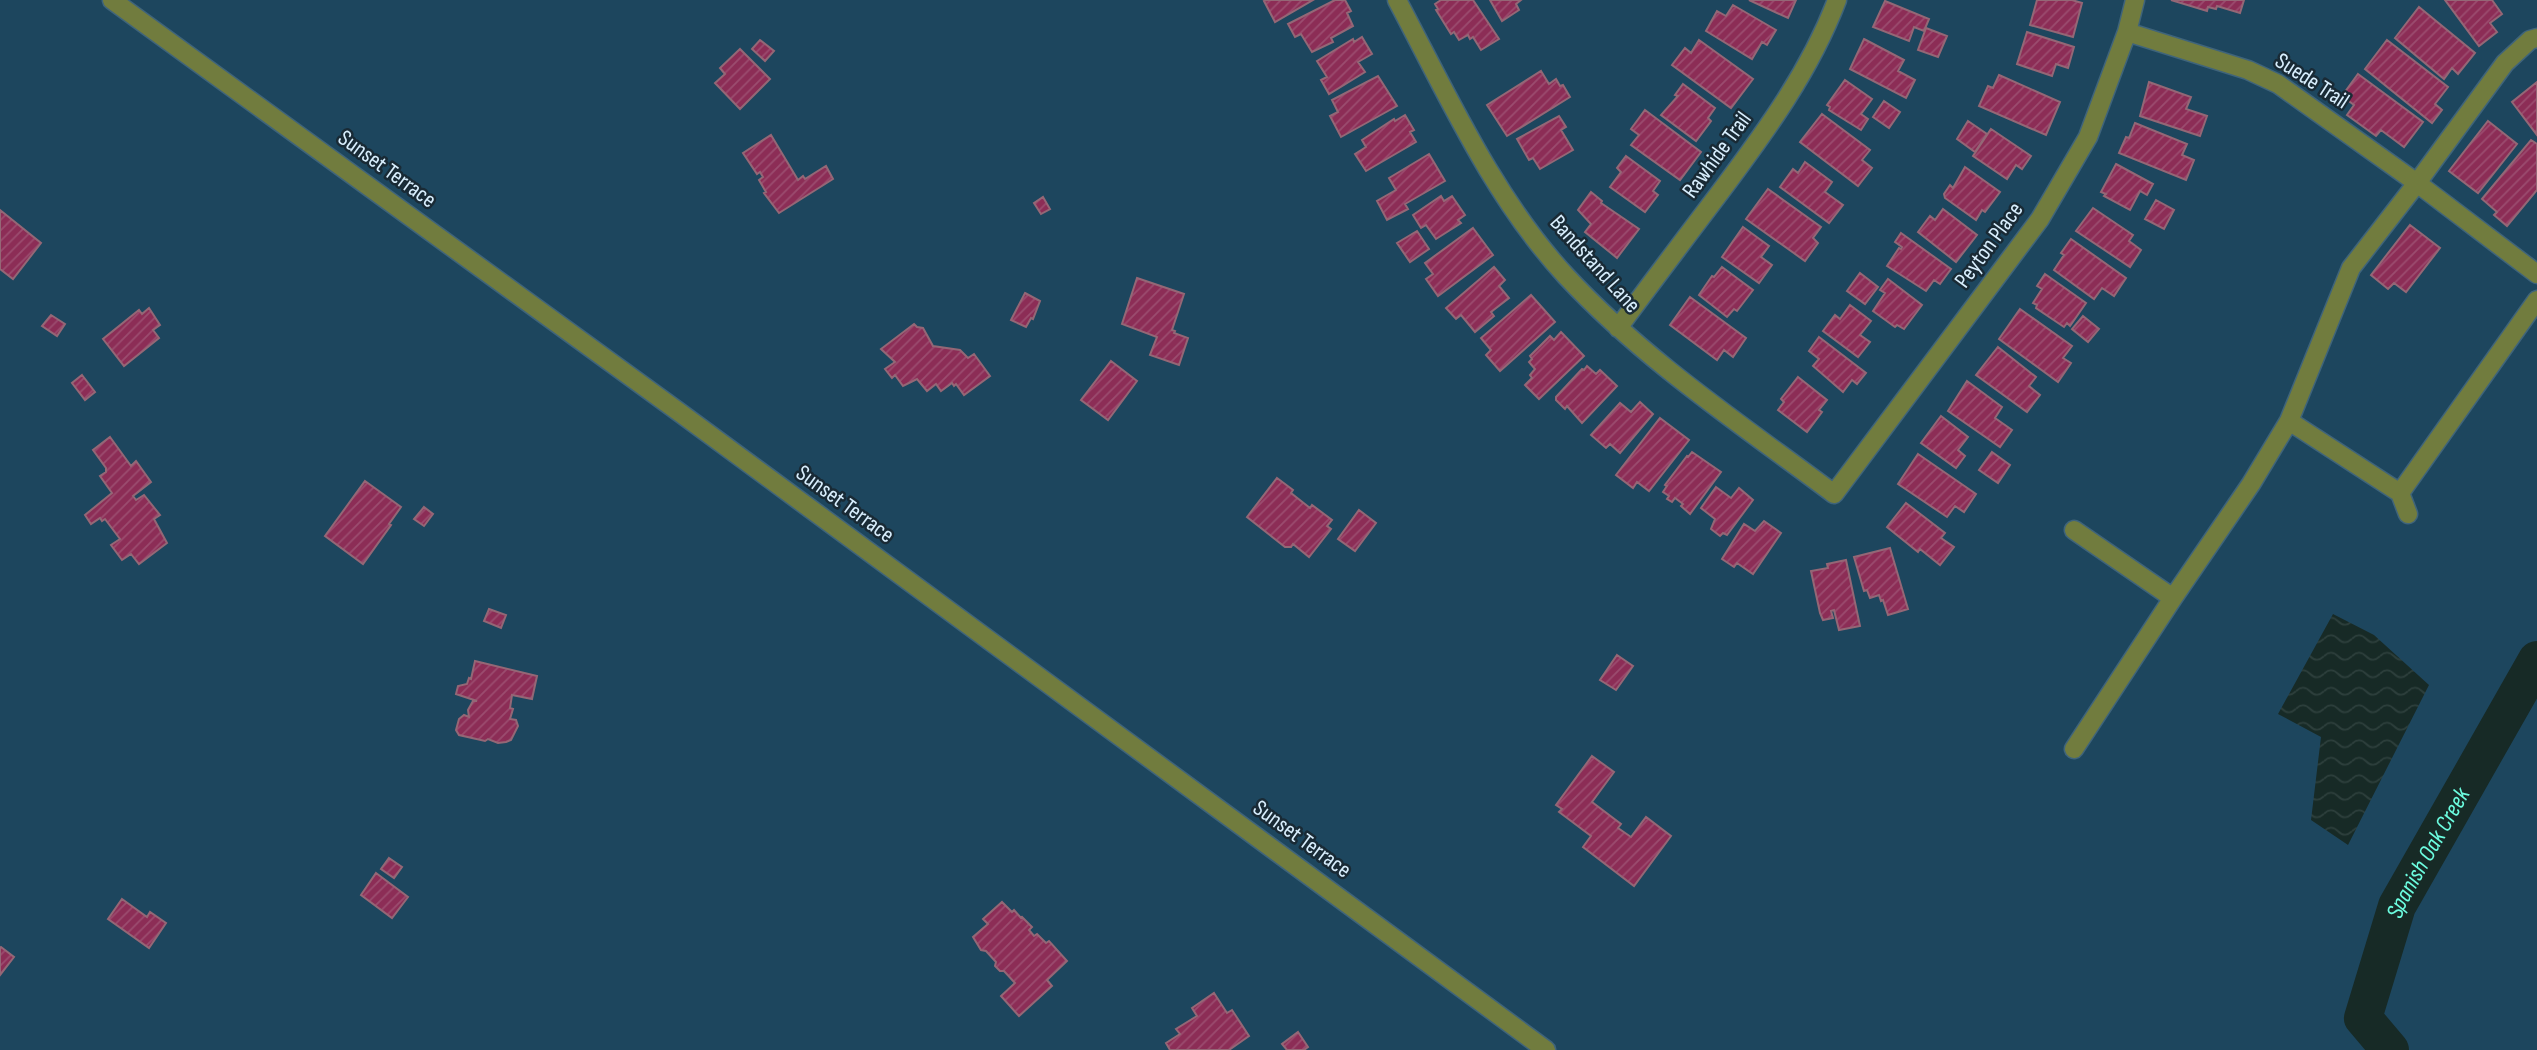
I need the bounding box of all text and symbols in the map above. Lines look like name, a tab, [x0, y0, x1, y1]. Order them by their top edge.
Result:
street label: Suede Trail	[2270, 47, 2354, 115]
street label: Rawhide Trail	[1676, 106, 1758, 204]
street label: Sunset Terrace	[332, 124, 442, 214]
street label: Peyton Place	[1949, 197, 2029, 293]
street label: Bandstand Lane	[1544, 209, 1646, 319]
street label: Sunset Terrace	[790, 459, 900, 549]
water label: Spanish Oak Creek	[2380, 781, 2476, 921]
street label: Sunset Terrace	[1247, 794, 1357, 884]

